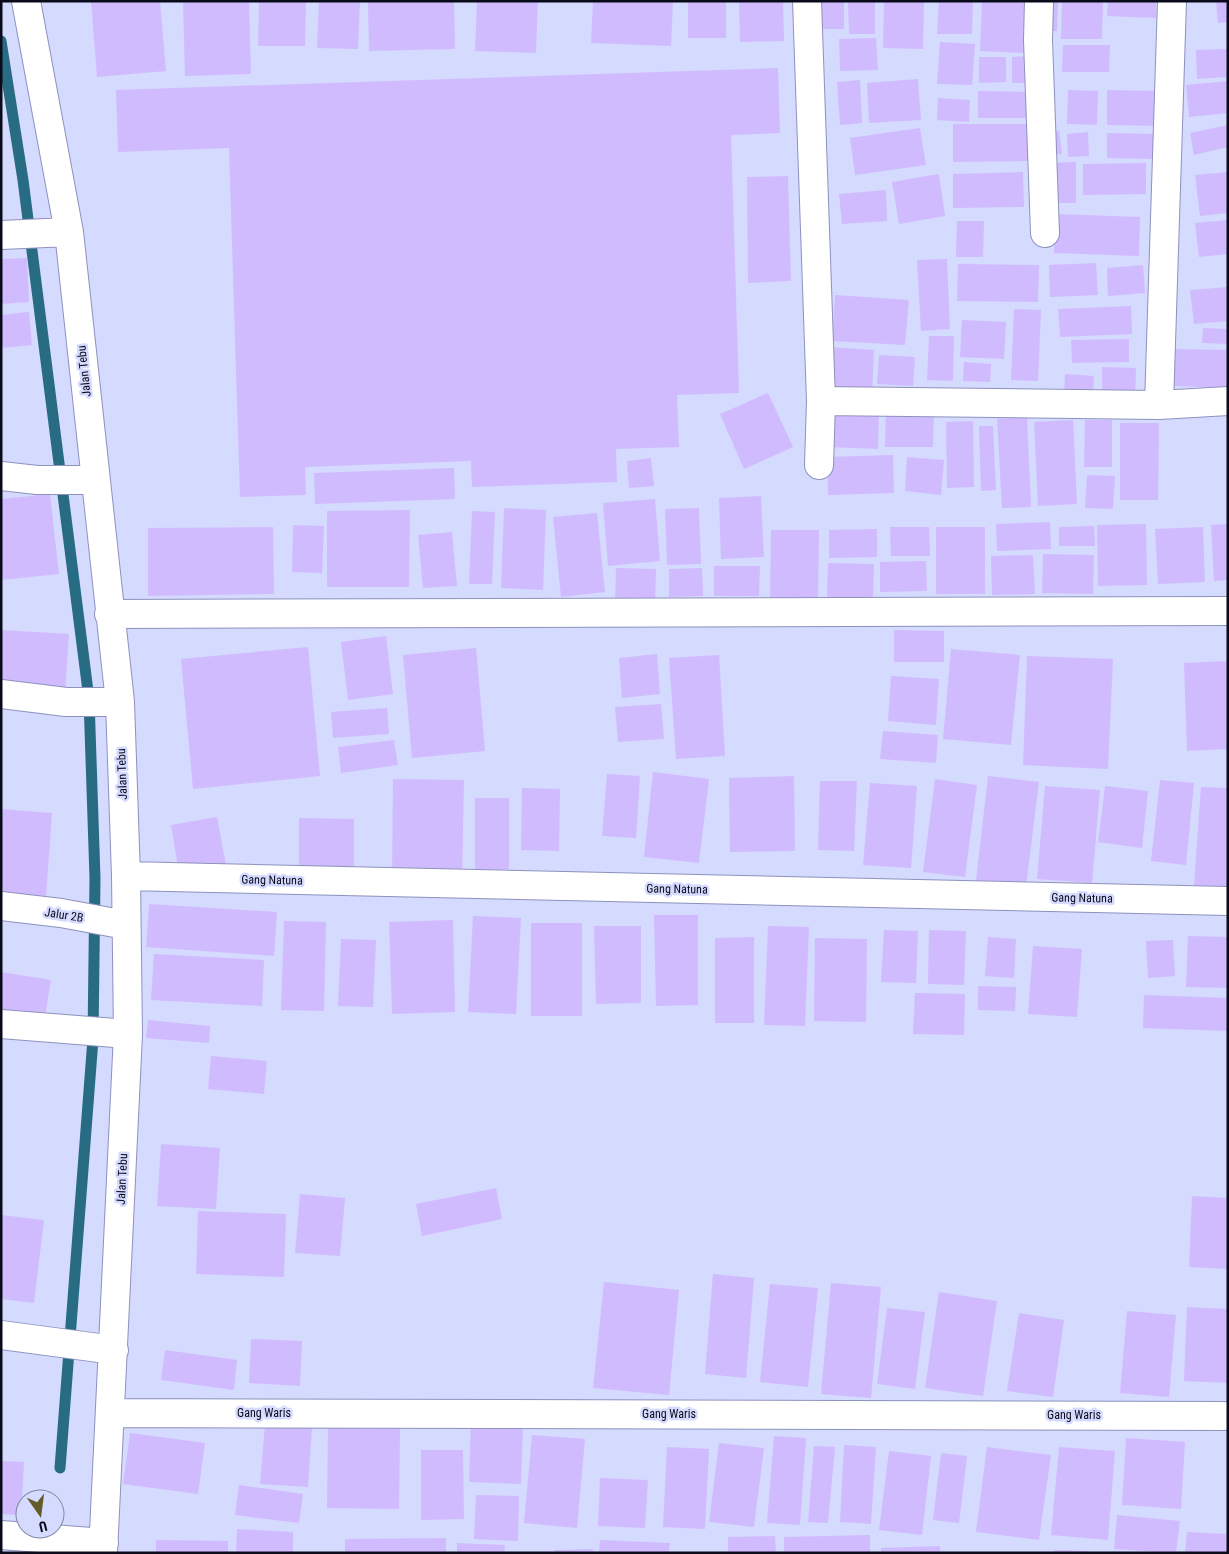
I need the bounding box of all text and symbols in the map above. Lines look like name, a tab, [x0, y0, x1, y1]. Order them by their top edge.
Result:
street label: Jalan Tebu	[74, 345, 94, 397]
street label: Jalan Tebu	[114, 748, 130, 800]
street label: Gang Natuna	[241, 872, 303, 888]
street label: Gang Natuna	[646, 881, 708, 897]
street label: Gang Natuna	[1051, 890, 1113, 906]
street label: Jalur 2B	[44, 905, 84, 925]
street label: Jalan Tebu	[114, 1153, 130, 1205]
street label: Gang Waris	[237, 1406, 291, 1420]
street label: Gang Waris	[642, 1407, 696, 1421]
street label: Gang Waris	[1047, 1408, 1101, 1422]
north arrow	[15, 1489, 65, 1539]
text: U	[37, 1518, 49, 1535]

